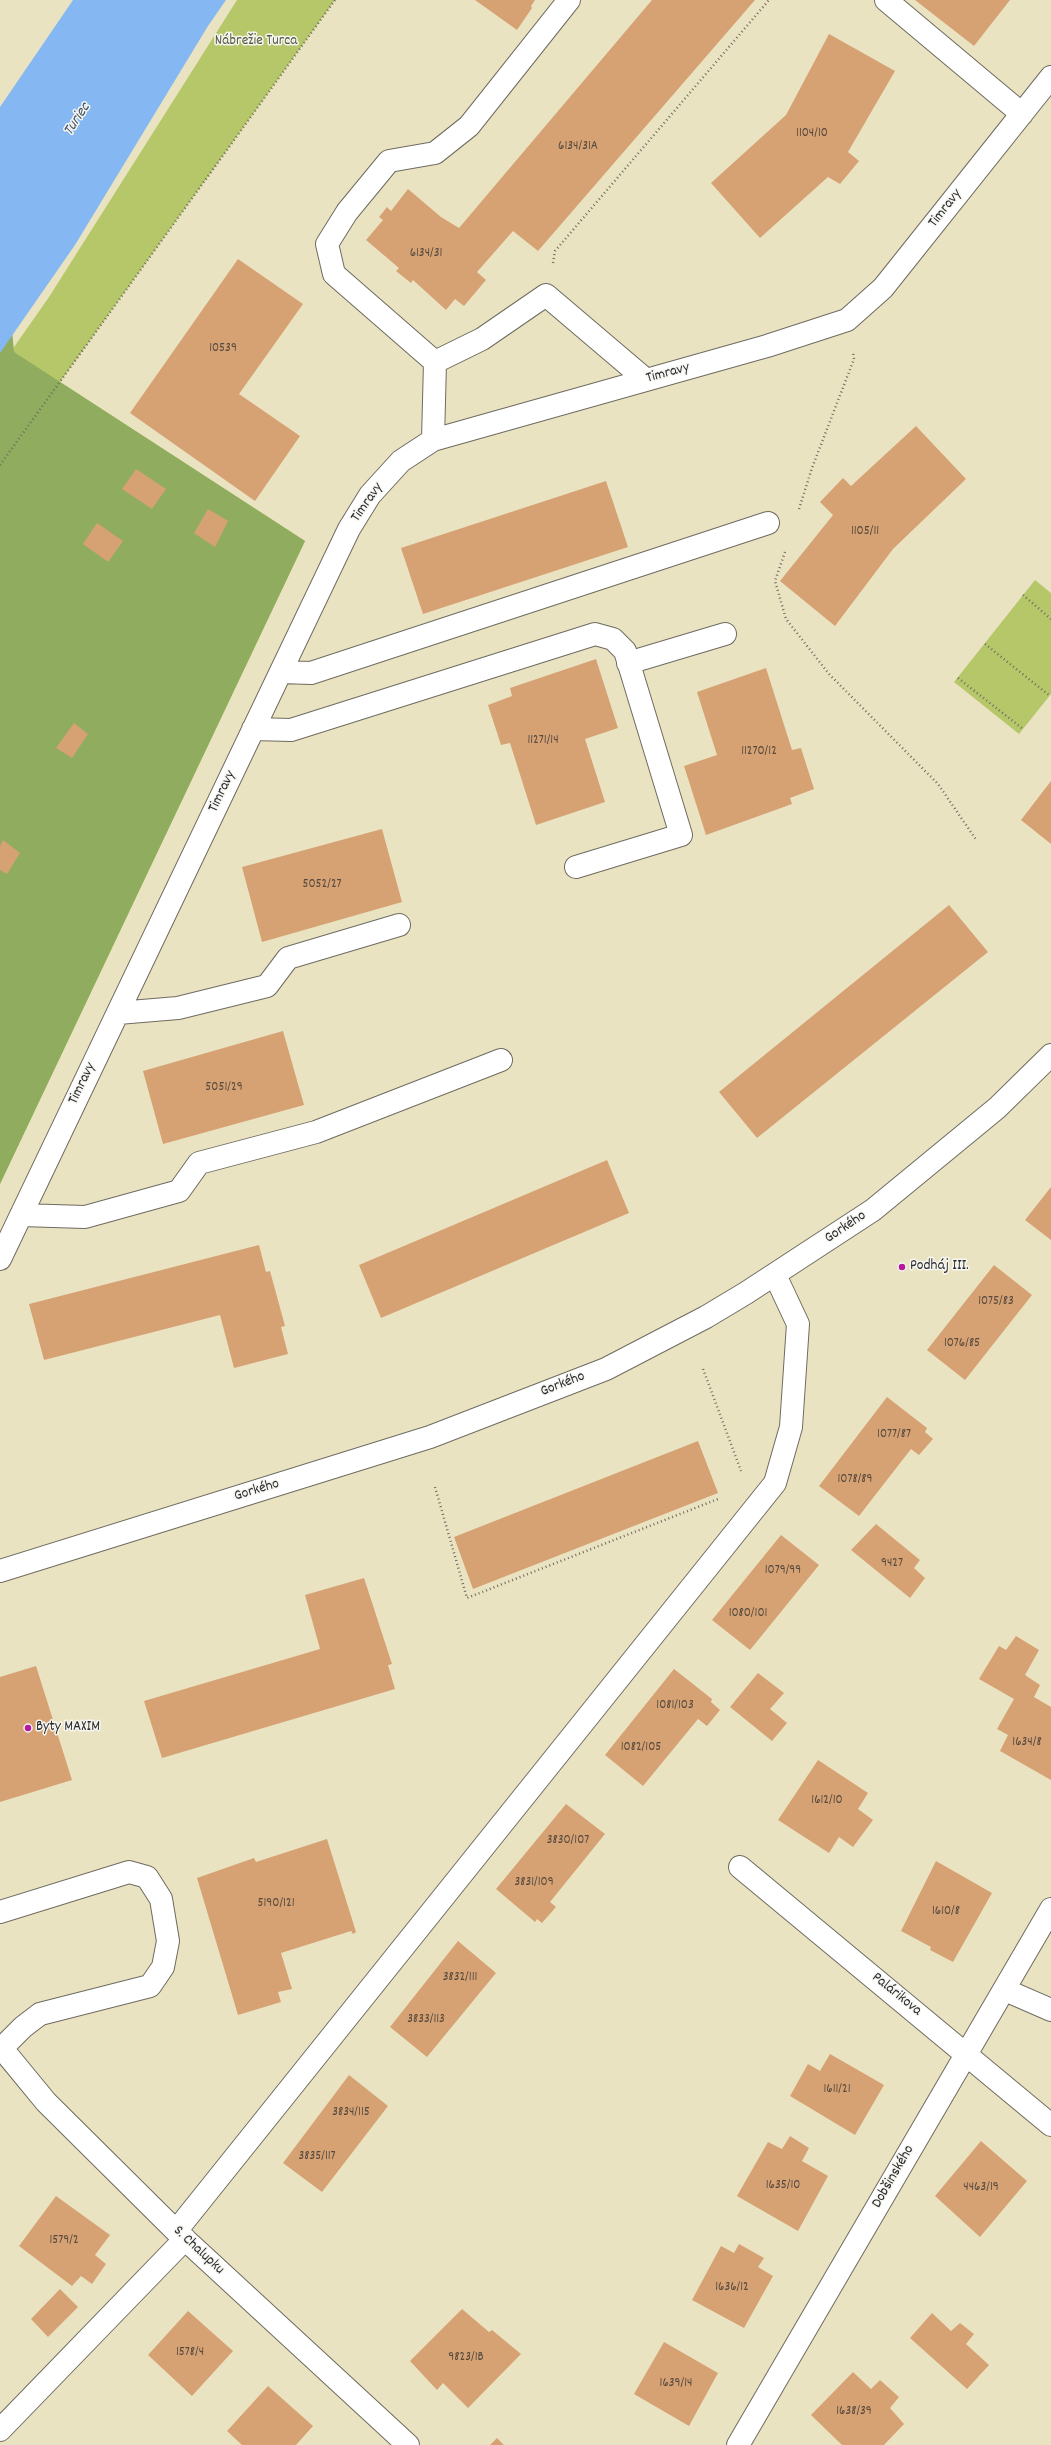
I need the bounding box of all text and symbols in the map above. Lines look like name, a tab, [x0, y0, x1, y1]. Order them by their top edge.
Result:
park label: Nábrežie Turca	[215, 33, 297, 51]
water label: Turiec	[60, 100, 96, 140]
house number: 1104/10	[796, 126, 828, 142]
house number: 6134/31A	[558, 139, 598, 155]
street label: Timravy	[925, 186, 967, 232]
house number: 6134/31	[410, 246, 442, 262]
house number: 10539	[209, 341, 237, 357]
street label: Timravy	[644, 360, 692, 388]
street label: Timravy	[348, 480, 388, 526]
house number: 1105/11	[851, 524, 879, 540]
house number: 11271/14	[527, 733, 559, 749]
house number: 11270/12	[741, 744, 777, 760]
street label: Timravy	[205, 768, 241, 816]
house number: 5052/27	[302, 877, 342, 893]
street label: Timravy	[65, 1060, 101, 1108]
house number: 5051/29	[205, 1080, 243, 1096]
street label: Gorkého	[822, 1208, 870, 1248]
place label: Podháj III.	[910, 1258, 969, 1276]
marker: Podháj III.	[897, 1262, 907, 1272]
house number: 1075/83	[978, 1294, 1014, 1310]
house number: 1076/85	[944, 1336, 980, 1352]
street label: Gorkého	[538, 1368, 588, 1402]
house number: 1077/87	[877, 1427, 911, 1443]
house number: 1078/89	[838, 1472, 872, 1488]
street label: Gorkého	[232, 1476, 282, 1506]
house number: 9427	[881, 1556, 903, 1572]
house number: 1079/99	[765, 1563, 801, 1579]
house number: 1080/101	[729, 1606, 767, 1622]
house number: 1081/103	[656, 1698, 694, 1714]
place label: Byty MAXIM	[36, 1719, 100, 1737]
marker: Byty MAXIM	[23, 1723, 33, 1733]
house number: 1634/8	[1012, 1735, 1042, 1751]
house number: 1082/105	[621, 1740, 661, 1756]
house number: 1612/10	[811, 1793, 843, 1809]
house number: 3830/107	[547, 1833, 589, 1849]
house number: 3831/109	[514, 1875, 554, 1891]
house number: 5190/121	[258, 1896, 294, 1912]
house number: 1610/8	[932, 1904, 960, 1920]
street label: Palárikova	[867, 1969, 925, 2021]
house number: 3832/111	[443, 1970, 477, 1986]
house number: 3833/113	[407, 2012, 445, 2028]
house number: 1611/21	[823, 2082, 851, 2098]
house number: 3834/115	[332, 2105, 370, 2121]
street label: Dobšinského	[869, 2142, 919, 2212]
house number: 3835/117	[298, 2149, 336, 2165]
house number: 1635/10	[766, 2178, 800, 2194]
house number: 4463/19	[963, 2180, 999, 2196]
street label: S. Chalupku	[169, 2223, 227, 2279]
house number: 1579/2	[49, 2233, 79, 2249]
house number: 1636/12	[715, 2280, 749, 2296]
house number: 1578/4	[176, 2345, 204, 2361]
house number: 9823/1B	[448, 2350, 484, 2366]
house number: 1639/14	[660, 2376, 692, 2392]
house number: 1638/39	[836, 2404, 872, 2420]

